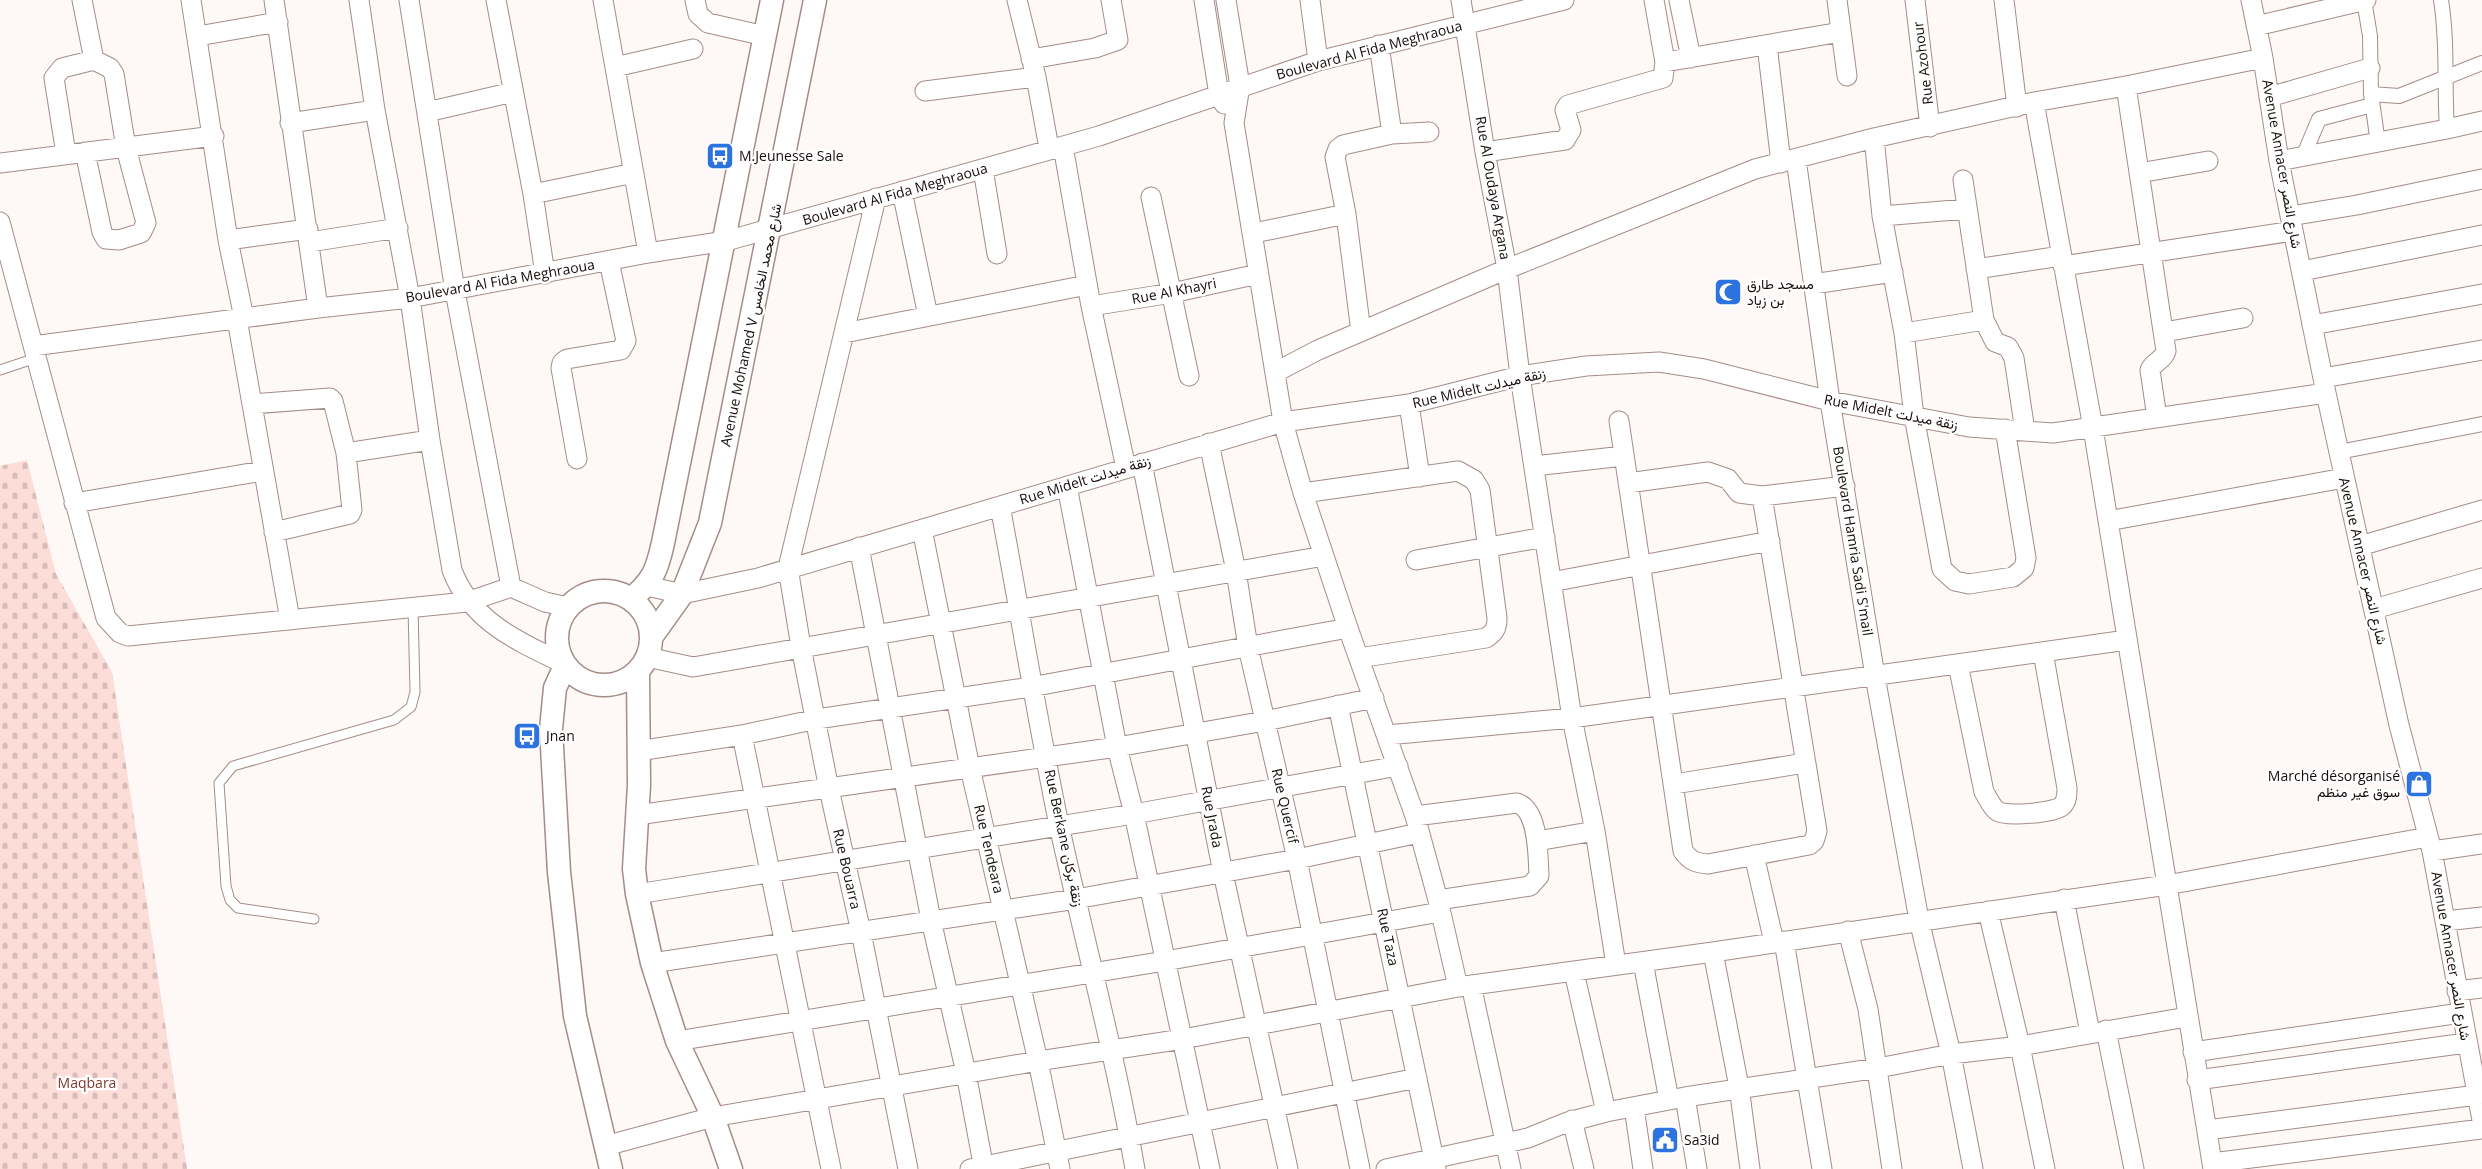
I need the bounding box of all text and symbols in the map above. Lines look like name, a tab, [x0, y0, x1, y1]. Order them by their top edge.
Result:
street label: Boulevard Al Fida Meghraoua	[1274, 16, 1464, 84]
street label: Rue Azohour	[1908, 20, 1937, 106]
street label: Avenue Annacer شارع النصر	[2256, 78, 2307, 250]
street label: Rue Al Oudaya Argana	[1472, 115, 1515, 261]
bus stop icon: M.Jeunesse Sale	[705, 141, 735, 171]
place label: M.Jeunesse Sale	[739, 146, 844, 165]
street label: Boulevard Al Fida Meghraoua	[800, 158, 990, 229]
street label: Avenue Mohamed V شارع محمد الخامس	[715, 202, 788, 449]
street label: Boulevard Al Fida Meghraoua	[404, 254, 596, 307]
street label: Rue Al Khayri	[1130, 273, 1218, 308]
place label: مسجد طارق بن زياد	[1747, 274, 1814, 309]
mosque icon: مسجد طارق بن زياد	[1713, 277, 1743, 307]
street label: Rue Midelt زنقة ميدلت	[1410, 363, 1548, 412]
street label: Rue Midelt زنقة ميدلت	[1822, 389, 1960, 434]
street label: Boulevard Hamria Sadi S'mail	[1829, 445, 1878, 637]
street label: Rue Midelt زنقة ميدلت	[1017, 450, 1153, 509]
street label: Avenue Annacer شارع النصر	[2333, 475, 2392, 647]
bus stop icon: Jnan	[512, 721, 542, 751]
place label: Jnan	[544, 726, 575, 745]
street label: Rue Quercif	[1268, 766, 1304, 847]
place label: Marché désorganisé سوق غير منظم	[2268, 766, 2400, 801]
street label: Rue Berkane زنقة بركان	[1041, 768, 1088, 908]
shop icon: Marché désorganisé سوق غير منظم	[2404, 769, 2434, 799]
street label: Rue Jrada	[1197, 784, 1228, 849]
street label: Rue Tendeara	[970, 803, 1009, 895]
street label: Rue Bouarra	[829, 827, 866, 911]
street label: Avenue Annacer شارع النصر	[2425, 870, 2476, 1042]
street label: Rue Taza	[1373, 906, 1404, 968]
park label: Maqbara	[58, 1073, 116, 1092]
public building icon: Sa3id	[1650, 1125, 1680, 1155]
place label: Sa3id	[1684, 1130, 1720, 1149]

